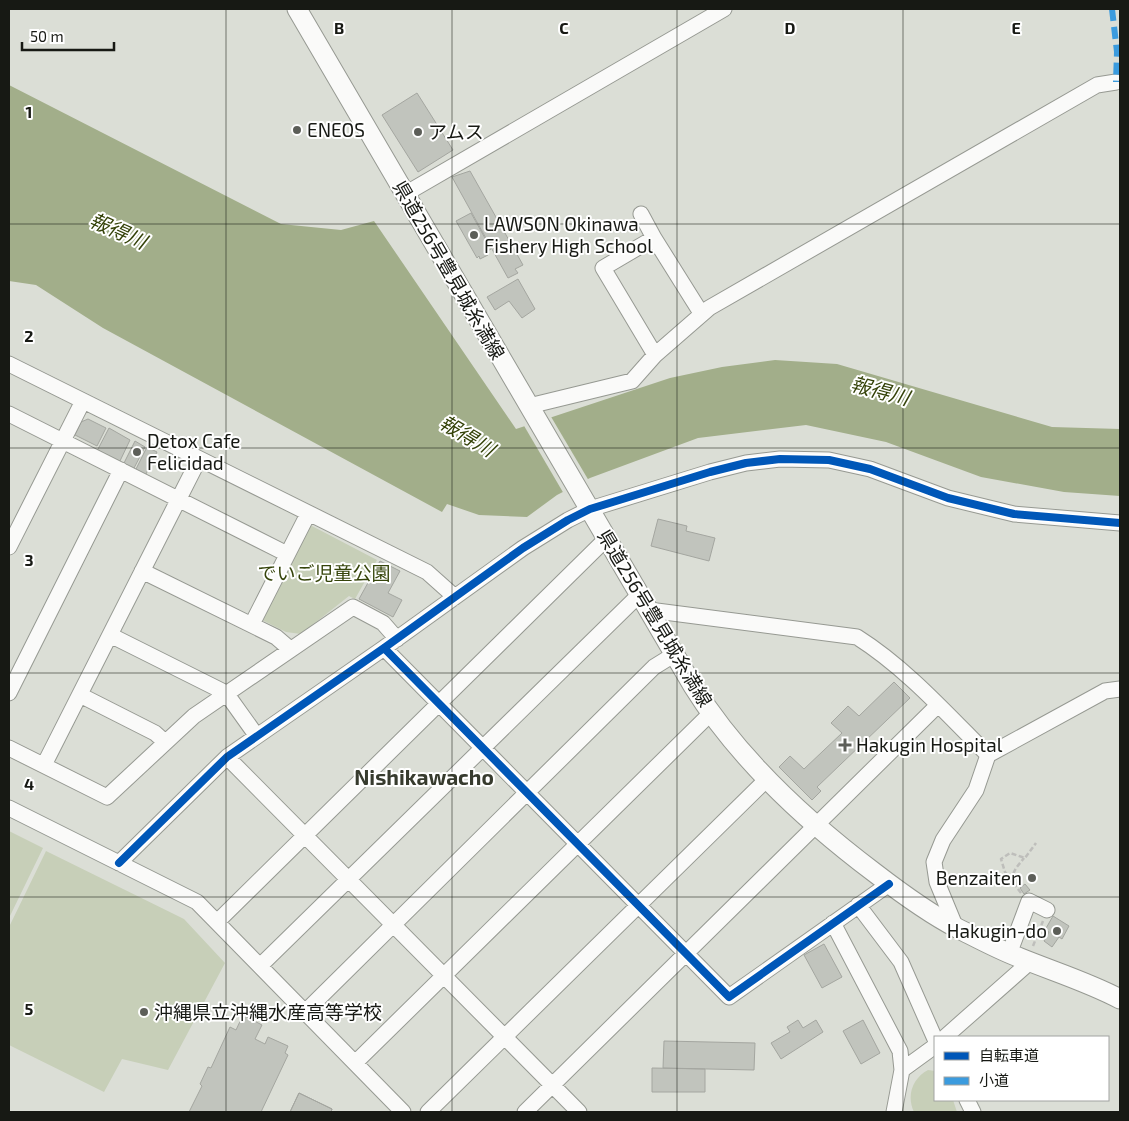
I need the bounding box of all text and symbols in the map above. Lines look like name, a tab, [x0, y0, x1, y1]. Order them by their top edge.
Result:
text: B	[334, 18, 344, 37]
text: C	[559, 18, 569, 37]
text: D	[785, 18, 796, 37]
text: E	[1011, 18, 1021, 37]
scale bar	[22, 20, 115, 52]
text: 50 m	[30, 27, 64, 45]
text: 1	[26, 102, 32, 121]
place label: ENEOS	[307, 118, 365, 141]
place label: アムス	[428, 120, 484, 143]
marker: ENEOS	[291, 124, 303, 136]
marker: アムス	[412, 126, 424, 138]
street label: 県道256号豊見城糸満線	[389, 176, 510, 363]
water label: 報得川	[86, 207, 153, 254]
place label: LAWSON Okinawa Fishery High School	[484, 212, 653, 257]
marker: LAWSON Okinawa Fishery High School	[468, 229, 480, 241]
text: 2	[24, 326, 34, 345]
water label: 報得川	[848, 371, 914, 410]
water label: 報得川	[436, 409, 501, 462]
place label: Detox Cafe Felicidad	[147, 429, 240, 474]
marker: Detox Cafe Felicidad	[131, 446, 143, 458]
street label: 県道256号豊見城糸満線	[593, 525, 717, 711]
text: 3	[24, 550, 34, 569]
park label: でいご児童公園	[257, 561, 391, 584]
place label: Hakugin Hospital	[856, 733, 1003, 756]
marker: Hakugin Hospital	[838, 738, 852, 752]
district label: Nishikawacho	[354, 764, 494, 789]
text: 4	[24, 774, 34, 793]
place label: Benzaiten	[936, 866, 1022, 889]
marker: Benzaiten	[1026, 872, 1038, 884]
place label: Hakugin-do	[947, 919, 1047, 942]
marker: Hakugin-do	[1051, 925, 1063, 937]
text: 5	[25, 999, 34, 1018]
place label: 沖縄県立沖縄水産高等学校	[154, 1000, 382, 1023]
marker: 沖縄県立沖縄水産高等学校	[138, 1006, 150, 1018]
legend	[934, 1036, 1109, 1101]
text: 自転車道	[979, 1046, 1039, 1064]
text: 小道	[979, 1071, 1009, 1089]

